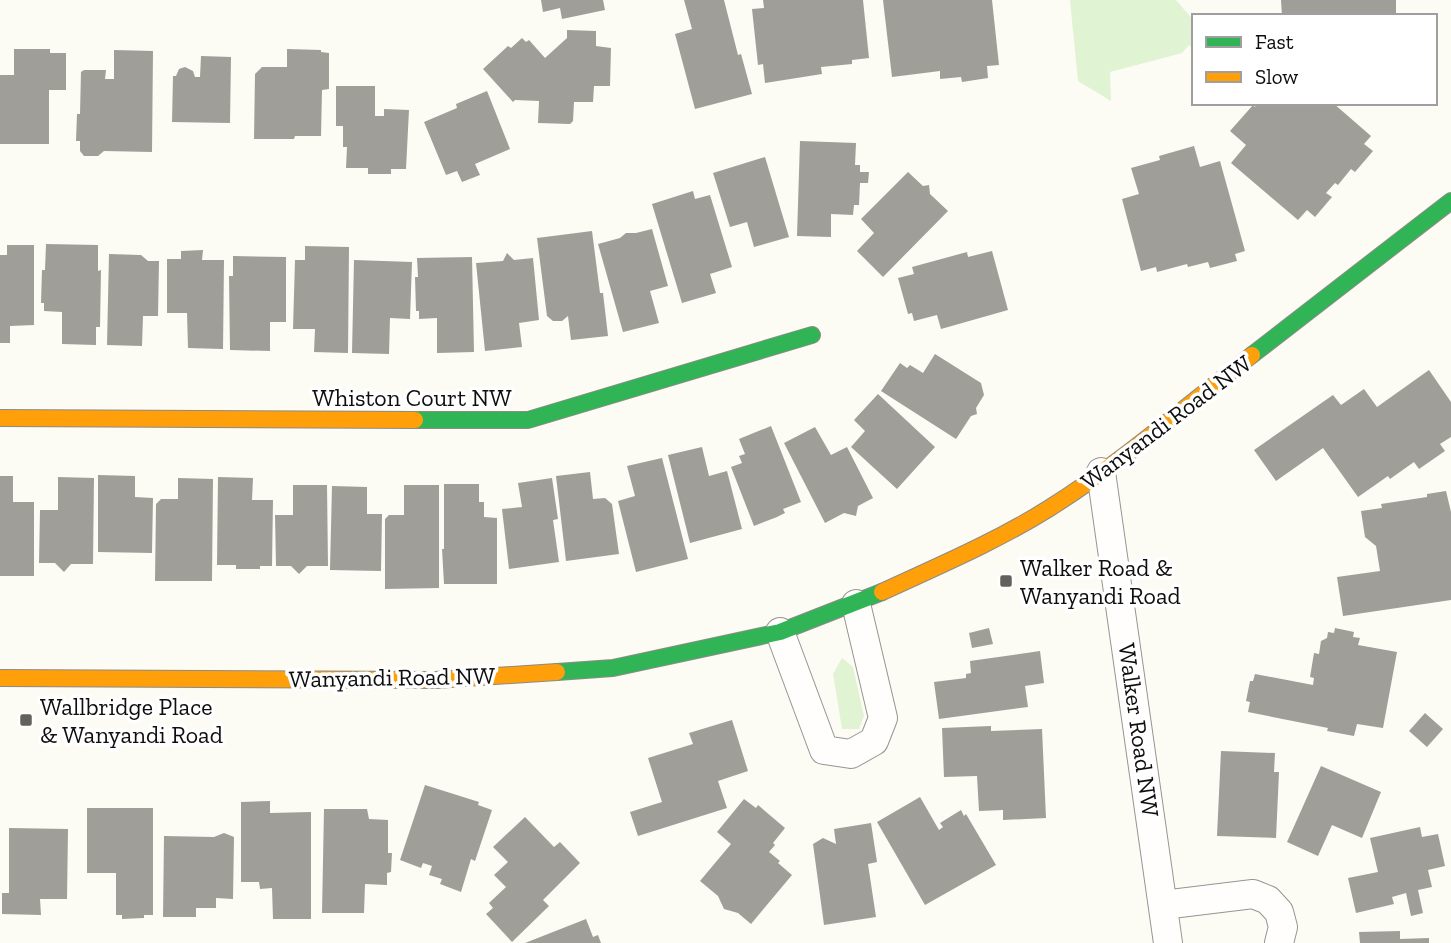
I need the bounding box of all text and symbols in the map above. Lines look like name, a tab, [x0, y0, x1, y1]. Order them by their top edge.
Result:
legend	[1192, 14, 1437, 105]
text: Fast	[1255, 29, 1294, 54]
text: Slow	[1255, 64, 1298, 89]
street label: Wanyandi Road NW	[1075, 348, 1258, 496]
street label: Whiston Court NW	[312, 383, 512, 412]
place label: Walker Road & Wanyandi Road	[1020, 553, 1181, 610]
marker: Walker Road & Wanyandi Road	[998, 573, 1014, 589]
street label: Walker Road NW	[1112, 641, 1166, 819]
street label: Wanyandi Road NW	[289, 661, 496, 693]
place label: Wallbridge Place & Wanyandi Road	[40, 692, 223, 749]
marker: Wallbridge Place & Wanyandi Road	[18, 712, 34, 728]

